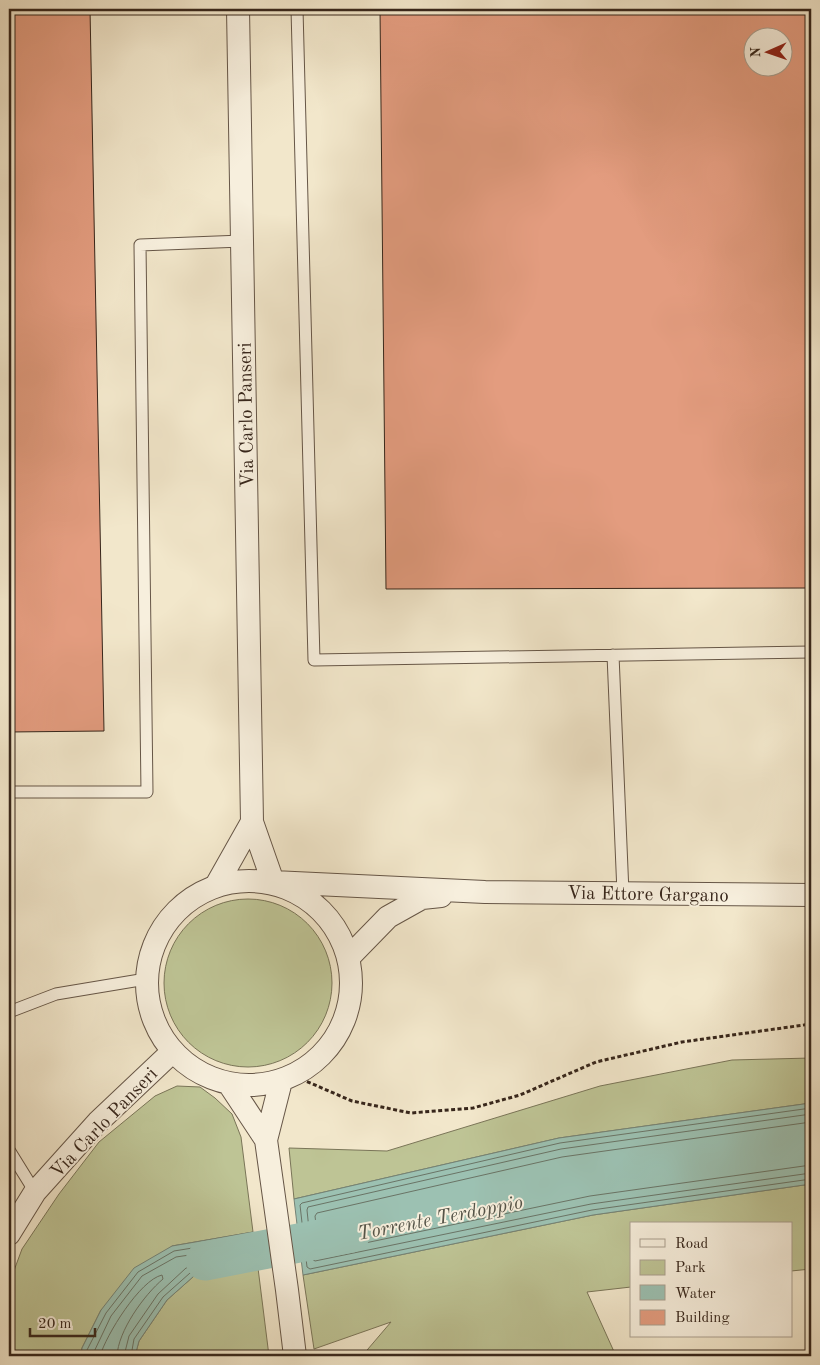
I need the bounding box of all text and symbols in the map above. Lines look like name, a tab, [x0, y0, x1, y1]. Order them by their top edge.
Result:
north arrow	[742, 28, 792, 78]
text: N	[749, 47, 763, 58]
street label: Via Carlo Panseri	[237, 342, 258, 488]
street label: Via Ettore Gargano	[567, 885, 729, 906]
street label: Via Carlo Panseri	[48, 1065, 162, 1183]
water label: Torrente Terdoppio	[356, 1193, 525, 1245]
legend	[630, 1222, 792, 1338]
text: Road	[675, 1237, 709, 1252]
text: Park	[675, 1261, 706, 1276]
text: Water	[675, 1287, 716, 1302]
scale bar	[30, 1305, 95, 1337]
text: Building	[675, 1311, 730, 1326]
text: 20 m	[38, 1317, 72, 1332]

